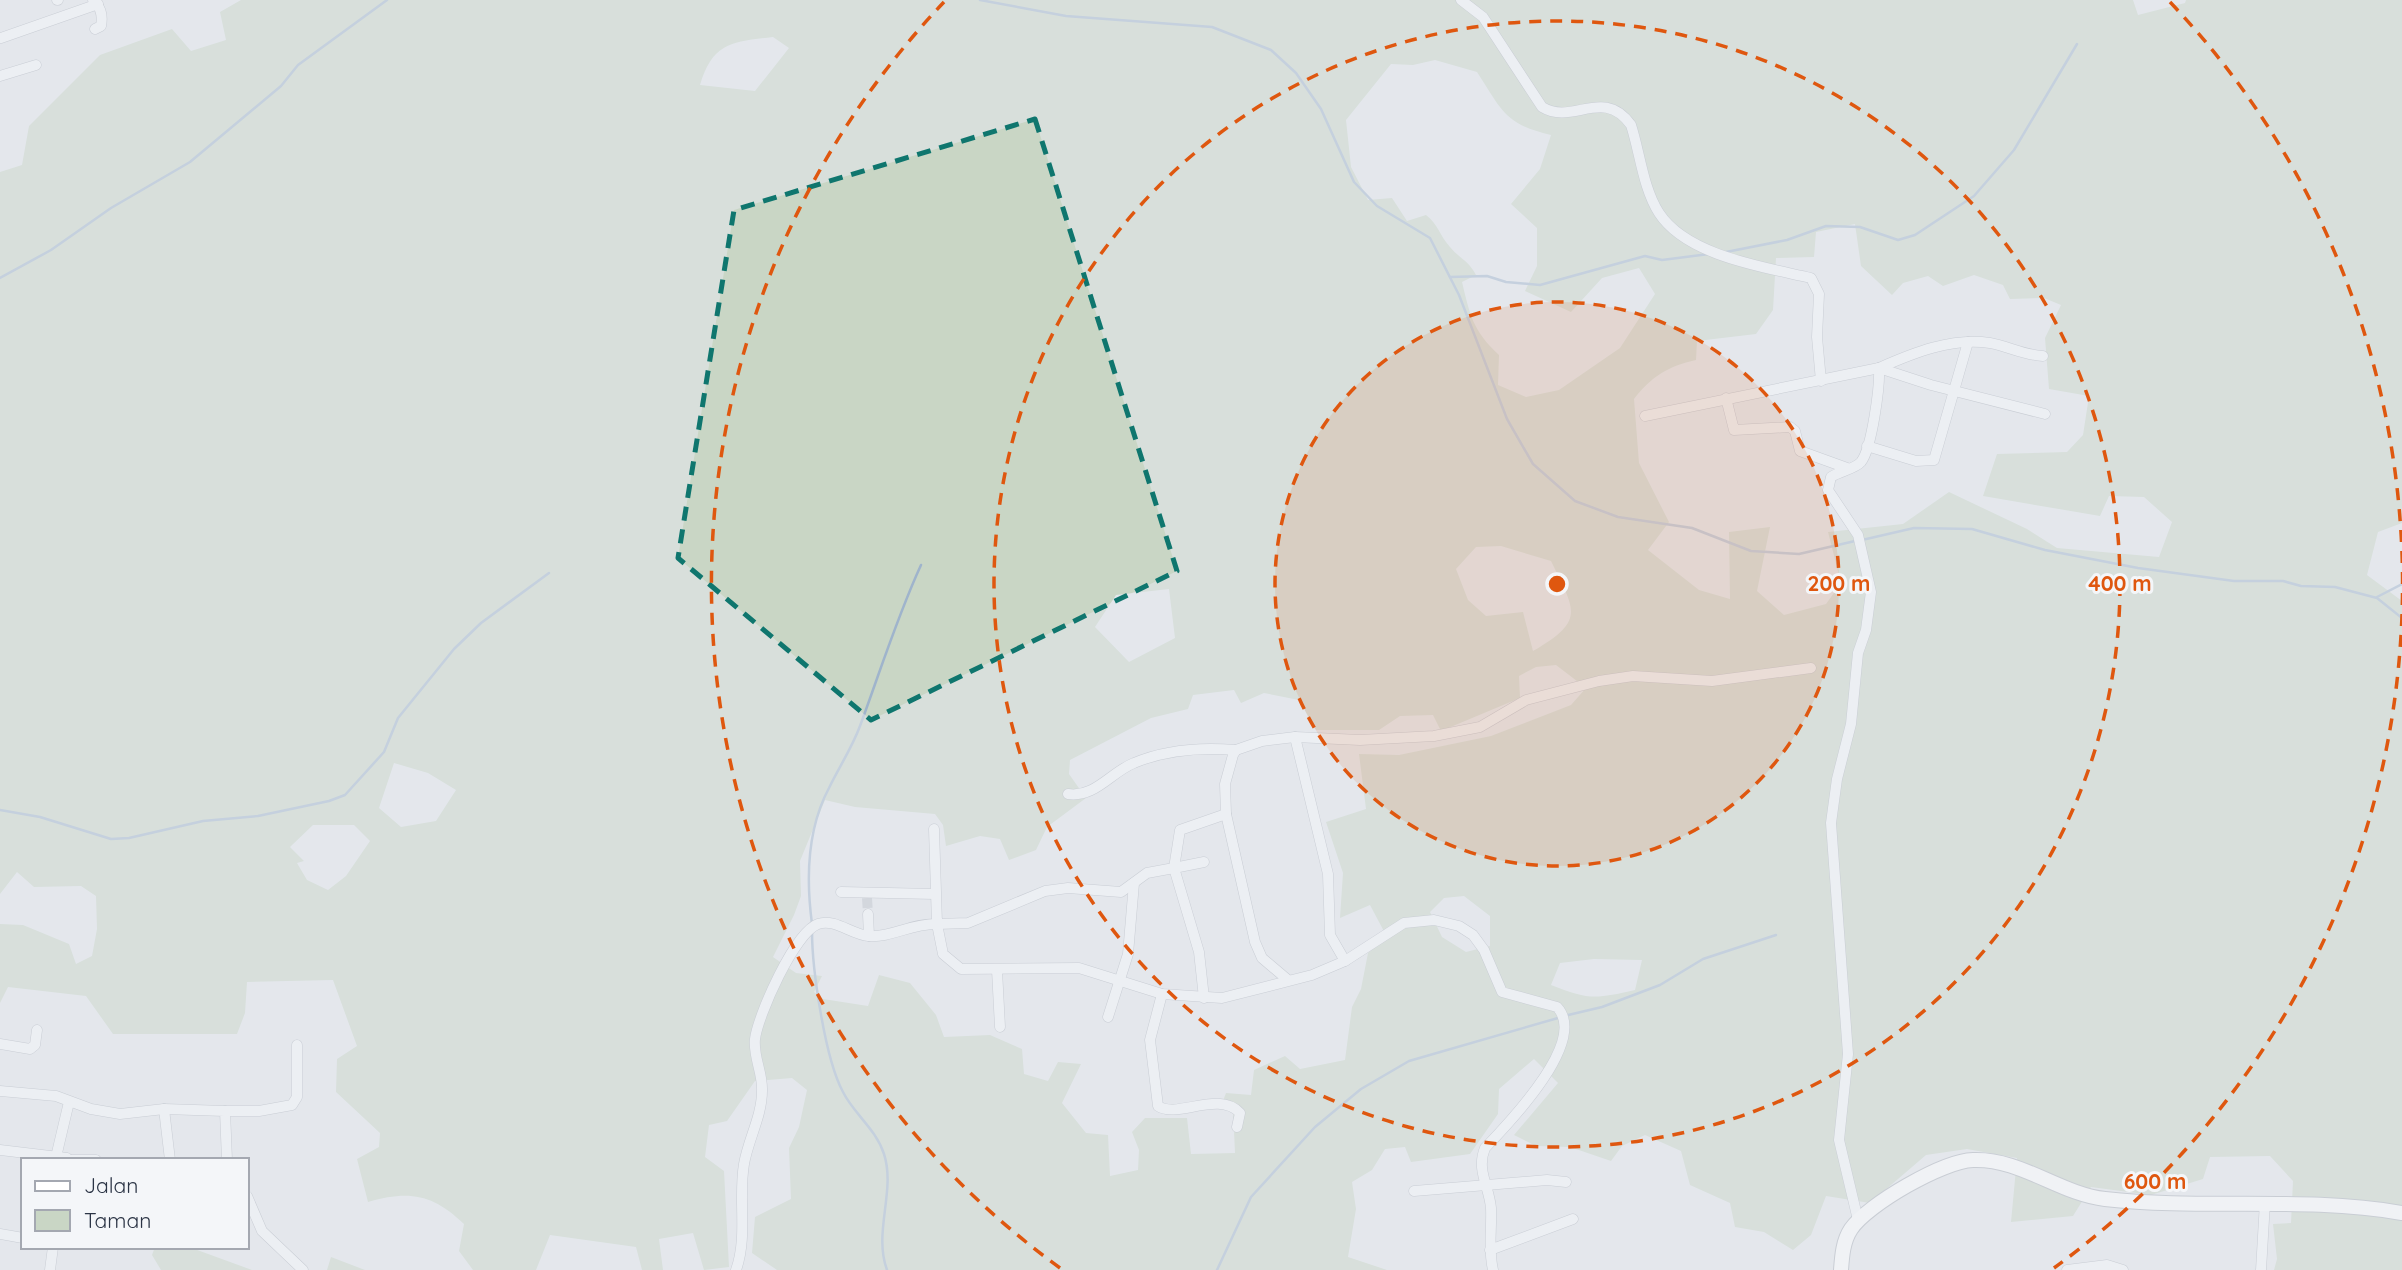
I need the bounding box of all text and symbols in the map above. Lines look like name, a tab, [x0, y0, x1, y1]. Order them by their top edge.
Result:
text: 200 m	[1808, 570, 1870, 596]
text: 400 m	[2088, 570, 2152, 596]
centre of rings	[1545, 572, 1569, 596]
legend	[21, 1158, 248, 1249]
text: 600 m	[2124, 1168, 2186, 1194]
text: Jalan	[84, 1172, 138, 1198]
text: Taman	[84, 1207, 151, 1233]

